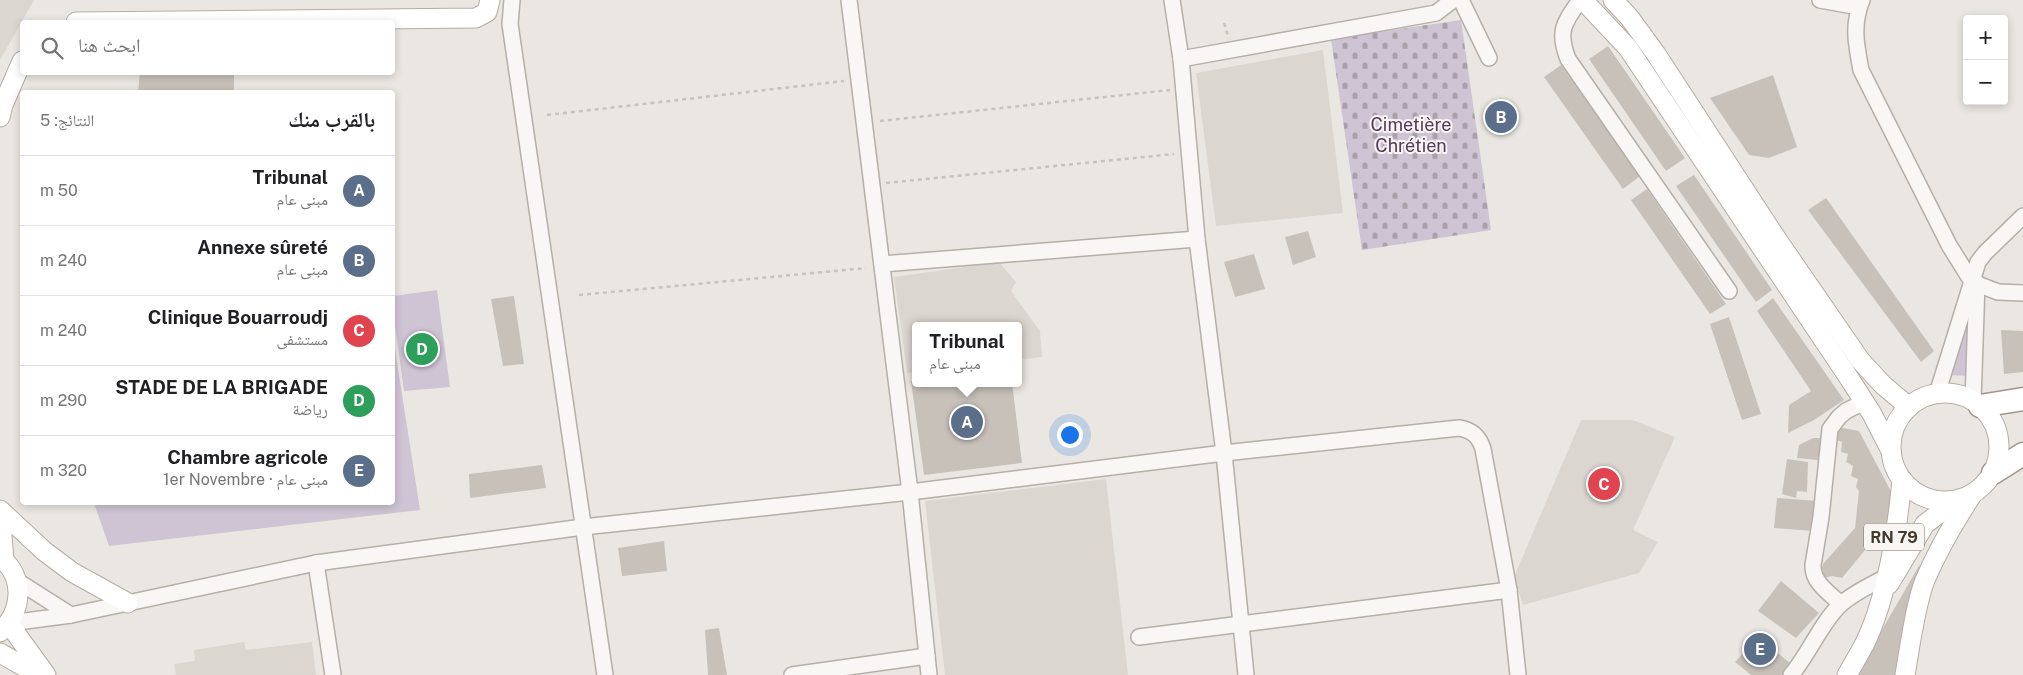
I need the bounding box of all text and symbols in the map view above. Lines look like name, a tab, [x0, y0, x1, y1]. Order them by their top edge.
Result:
map controls	[1963, 15, 2008, 105]
button: +	[1963, 15, 2008, 60]
search box	[20, 20, 395, 75]
icon: search	[38, 34, 66, 62]
text: ابحث هنا	[78, 34, 141, 56]
button: −	[1963, 60, 2008, 105]
pin: B	[1485, 98, 1517, 136]
text: بالقرب منك	[288, 107, 375, 132]
text: النتائج: 5	[40, 111, 94, 130]
park label: Cimetière Chrétien	[1370, 114, 1452, 156]
text: Tribunal	[253, 166, 328, 188]
text: 50 m	[40, 181, 78, 200]
text: A	[353, 181, 365, 200]
text: مبنى عام	[277, 190, 328, 209]
text: Annexe sûreté	[197, 236, 328, 258]
text: 240 m	[40, 251, 87, 270]
text: B	[354, 251, 364, 270]
text: مبنى عام	[277, 260, 328, 279]
text: Clinique Bouarroudj	[148, 306, 328, 328]
text: 240 m	[40, 321, 87, 340]
text: C	[353, 321, 365, 340]
popup	[912, 322, 1022, 387]
text: مستشفى	[277, 330, 328, 349]
pin: D	[406, 330, 438, 368]
text: Tribunal	[929, 330, 1005, 352]
text: مبنى عام	[929, 354, 981, 373]
text: STADE DE LA BRIGADE	[115, 376, 328, 398]
text: 290 m	[40, 391, 87, 410]
text: D	[353, 391, 365, 410]
text: رياضة	[292, 400, 328, 419]
pin: A	[951, 403, 983, 441]
your location	[1057, 422, 1083, 448]
text: Chambre agricole	[167, 446, 328, 468]
text: 320 m	[40, 461, 87, 480]
text: E	[354, 461, 364, 480]
pin: C	[1588, 465, 1620, 503]
text: مبنى عام · 1er Novembre	[163, 470, 328, 489]
road number: RN 79	[1864, 524, 1924, 550]
pin: E	[1744, 630, 1776, 668]

